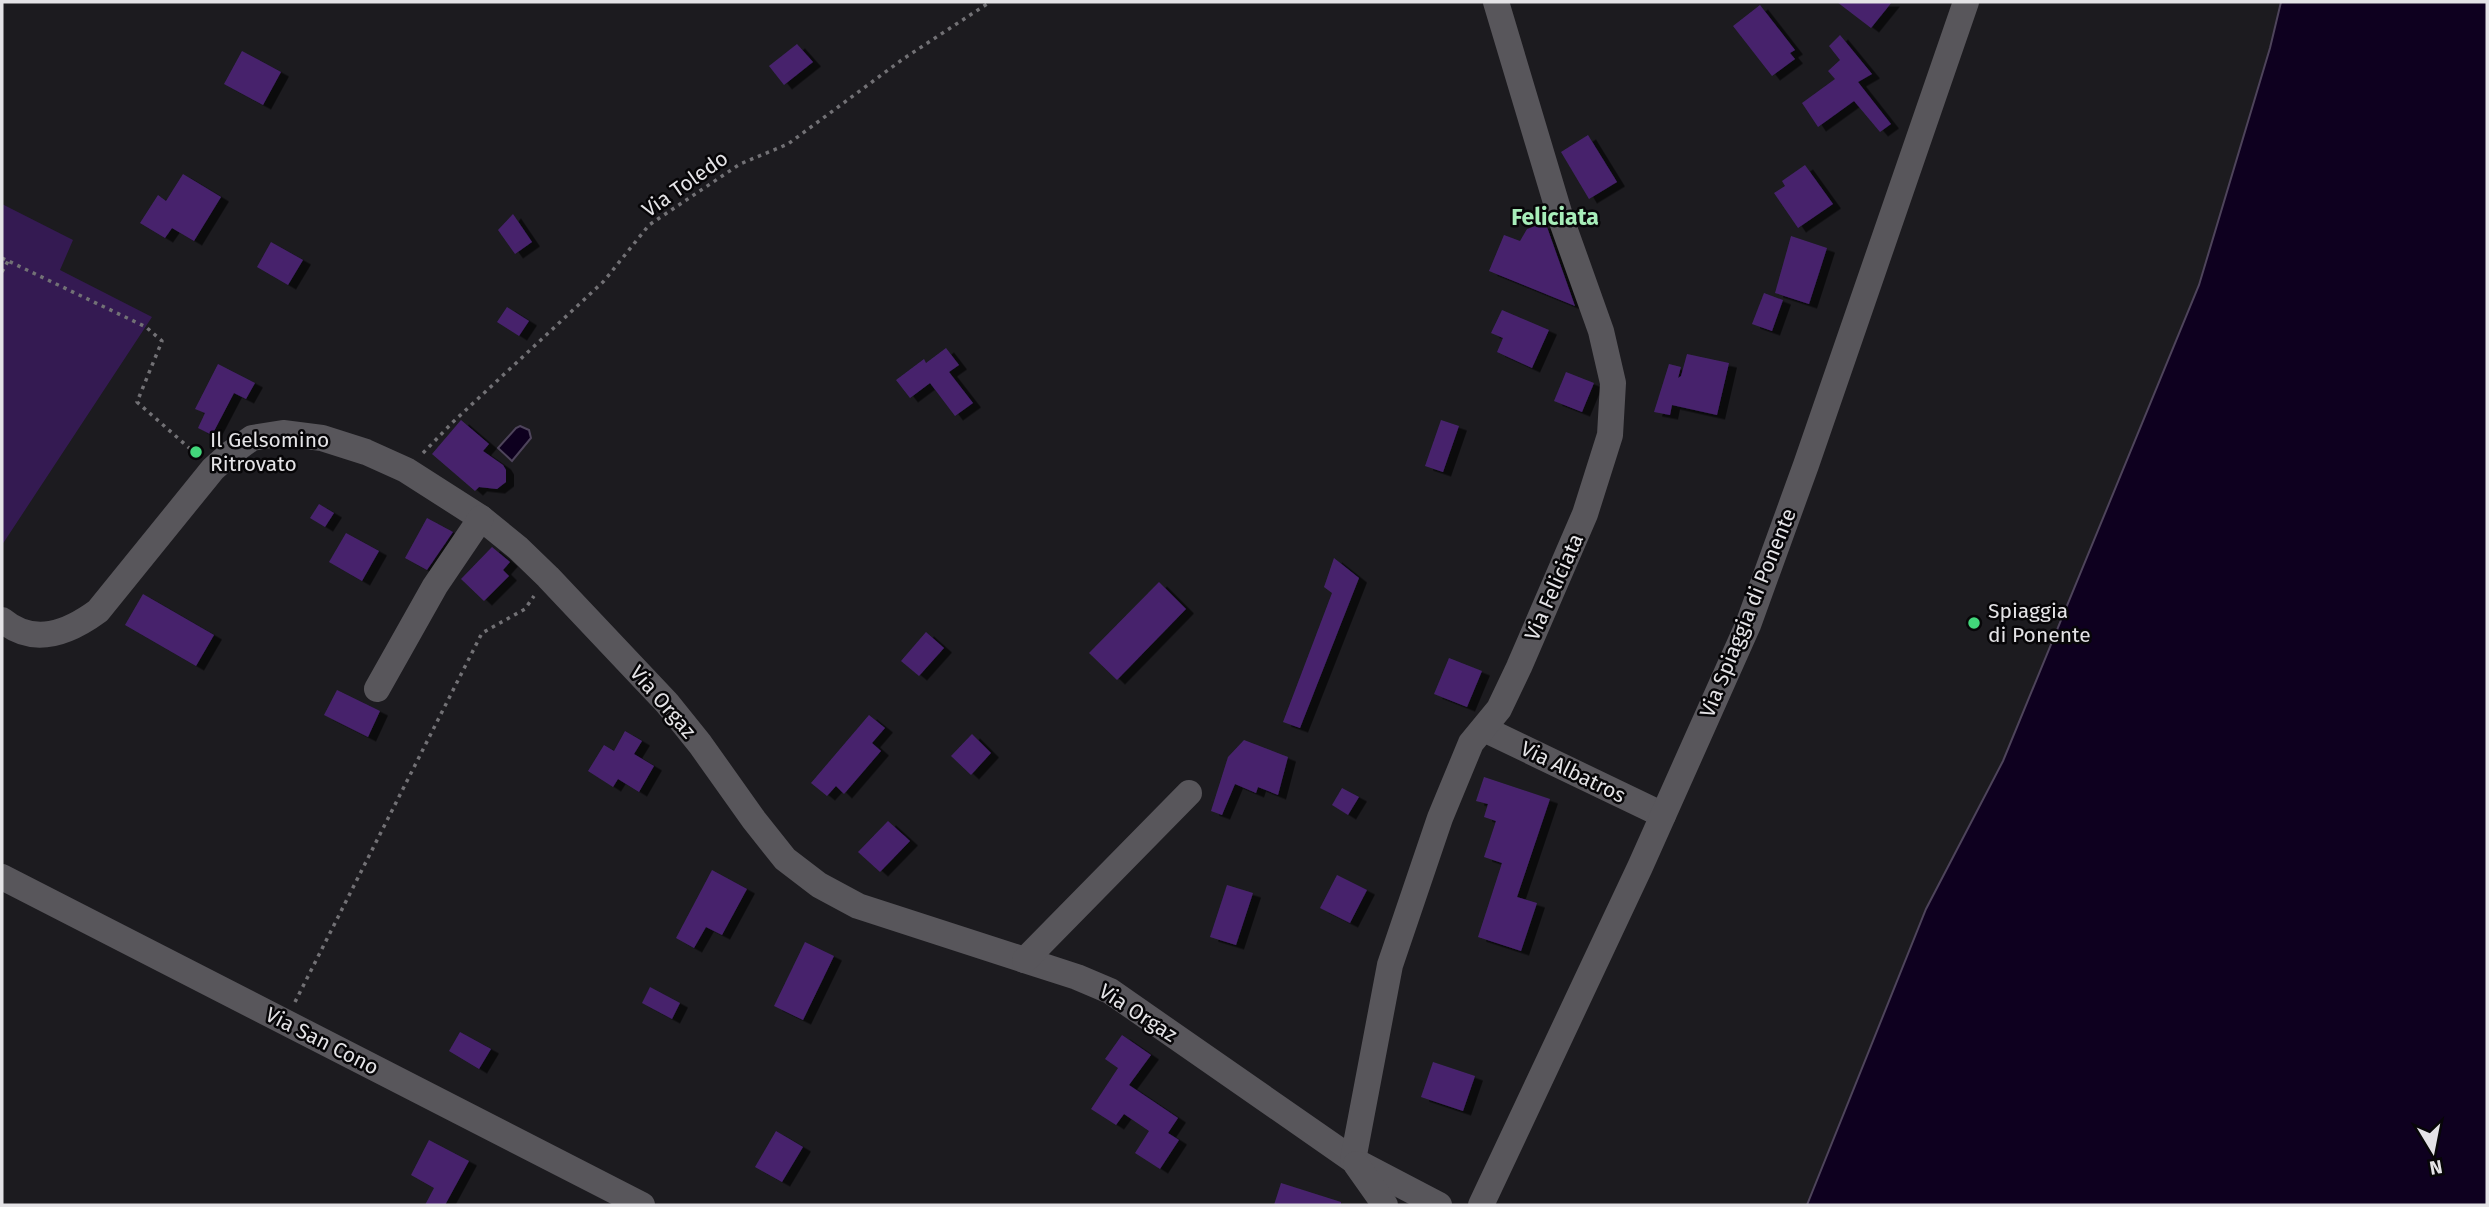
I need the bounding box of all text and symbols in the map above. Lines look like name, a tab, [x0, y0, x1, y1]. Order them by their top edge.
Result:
street label: Via Toledo	[637, 145, 733, 223]
district label: Feliciata	[1511, 203, 1599, 231]
place label: Il Gelsomino Ritrovato	[210, 427, 329, 477]
marker: Il Gelsomino Ritrovato	[188, 444, 204, 460]
street label: Via Spiaggia di Ponente	[1694, 505, 1802, 721]
street label: Via Feliciata	[1519, 530, 1589, 644]
place label: Spiaggia di Ponente	[1988, 598, 2091, 648]
marker: Spiaggia di Ponente	[1966, 615, 1982, 631]
street label: Via Orgaz	[624, 660, 702, 744]
street label: Via Albatros	[1516, 735, 1630, 809]
street label: Via Orgaz	[1094, 978, 1182, 1048]
street label: Via San Cono	[261, 1001, 383, 1081]
north arrow	[2398, 1116, 2468, 1186]
text: N	[2428, 1155, 2444, 1180]

